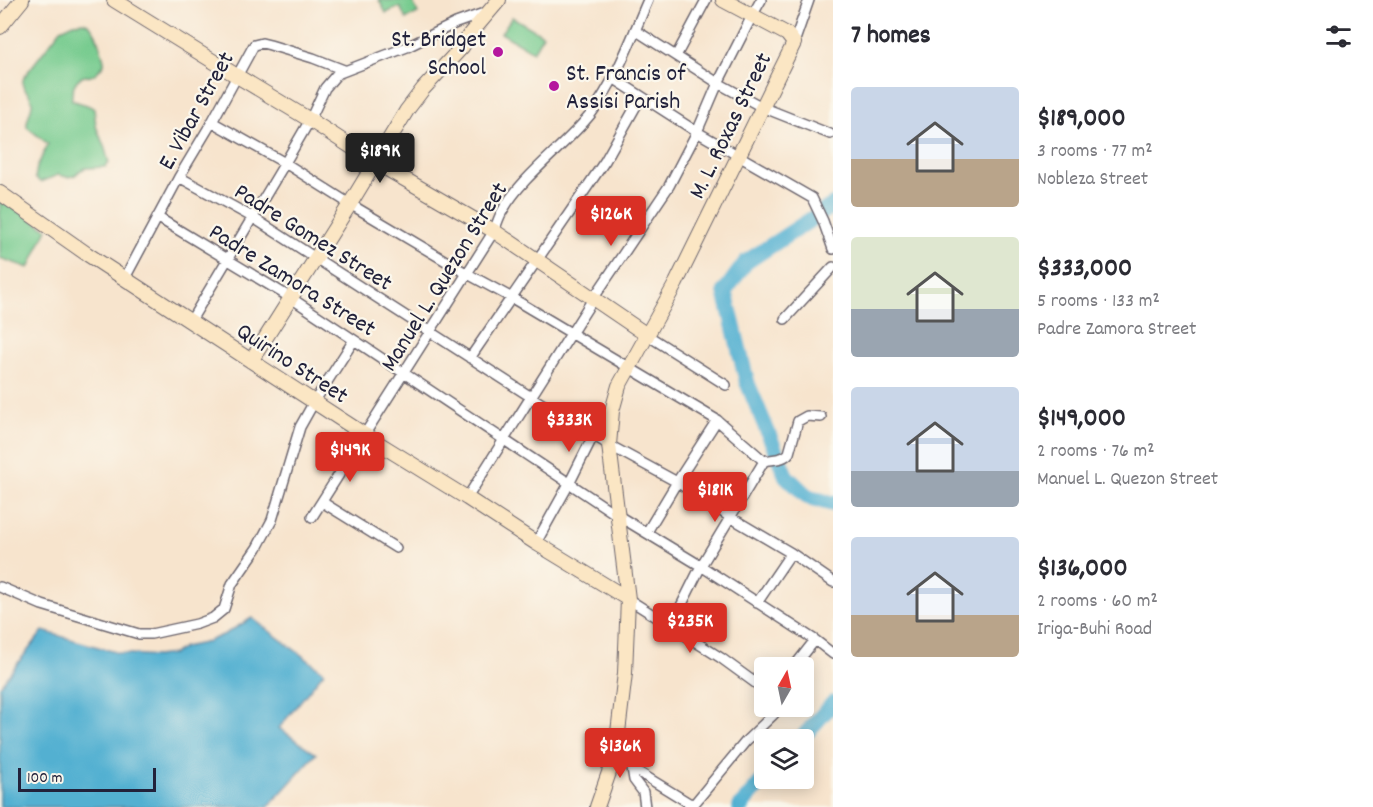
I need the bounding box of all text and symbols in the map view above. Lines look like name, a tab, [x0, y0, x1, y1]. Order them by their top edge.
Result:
text: 7 homes	[851, 18, 931, 55]
icon: filters	[1322, 20, 1355, 53]
place label: St. Bridget School	[391, 24, 486, 86]
marker: St. Bridget School	[491, 45, 505, 59]
street label: E. Vibar Street	[151, 46, 244, 177]
street label: M. L. Roxas Street	[682, 47, 782, 205]
place label: St. Francis of Assisi Parish	[566, 58, 686, 120]
marker: St. Francis of Assisi Parish	[547, 79, 561, 93]
text: $189,000	[1037, 101, 1126, 138]
icon: home	[899, 111, 971, 183]
pin: $189K	[338, 133, 422, 184]
text: $189K	[360, 138, 400, 166]
text: 3 rooms · 77 m²	[1037, 138, 1153, 166]
text: Nobleza Street	[1037, 166, 1148, 194]
street label: Padre Gomez Street	[227, 176, 398, 301]
street label: Manuel L. Quezon Street	[374, 176, 518, 379]
pin: $126K	[569, 196, 653, 247]
text: $126K	[590, 201, 632, 229]
street label: Padre Zamora Street	[201, 216, 382, 347]
text: $333,000	[1037, 251, 1132, 288]
icon: home	[899, 261, 971, 333]
text: 5 rooms · 133 m²	[1037, 288, 1160, 316]
street label: Quirino Street	[229, 316, 354, 414]
text: Padre Zamora Street	[1037, 316, 1196, 344]
text: $149,000	[1037, 401, 1126, 438]
pin: $333K	[527, 402, 611, 453]
text: $333K	[546, 407, 592, 435]
icon: home	[899, 411, 971, 483]
pin: $149K	[308, 432, 392, 483]
text: $149K	[329, 437, 371, 465]
text: 2 rooms · 76 m²	[1037, 438, 1155, 466]
text: Manuel L. Quezon Street	[1037, 466, 1218, 494]
pin: $181K	[673, 472, 757, 523]
text: $181K	[697, 477, 733, 505]
text: $136,000	[1037, 551, 1128, 588]
icon: home	[899, 561, 971, 633]
text: 2 rooms · 60 m²	[1037, 588, 1158, 616]
pin: $235K	[648, 603, 732, 654]
text: $235K	[667, 608, 713, 636]
text: Iriga-Buhi Road	[1037, 616, 1152, 644]
north arrow	[754, 657, 814, 717]
map controls	[754, 657, 814, 789]
pin: $136K	[578, 728, 662, 779]
button: layers	[754, 729, 814, 789]
text: $136K	[599, 733, 641, 761]
scale bar	[18, 765, 156, 792]
text: 100 m	[27, 767, 63, 790]

